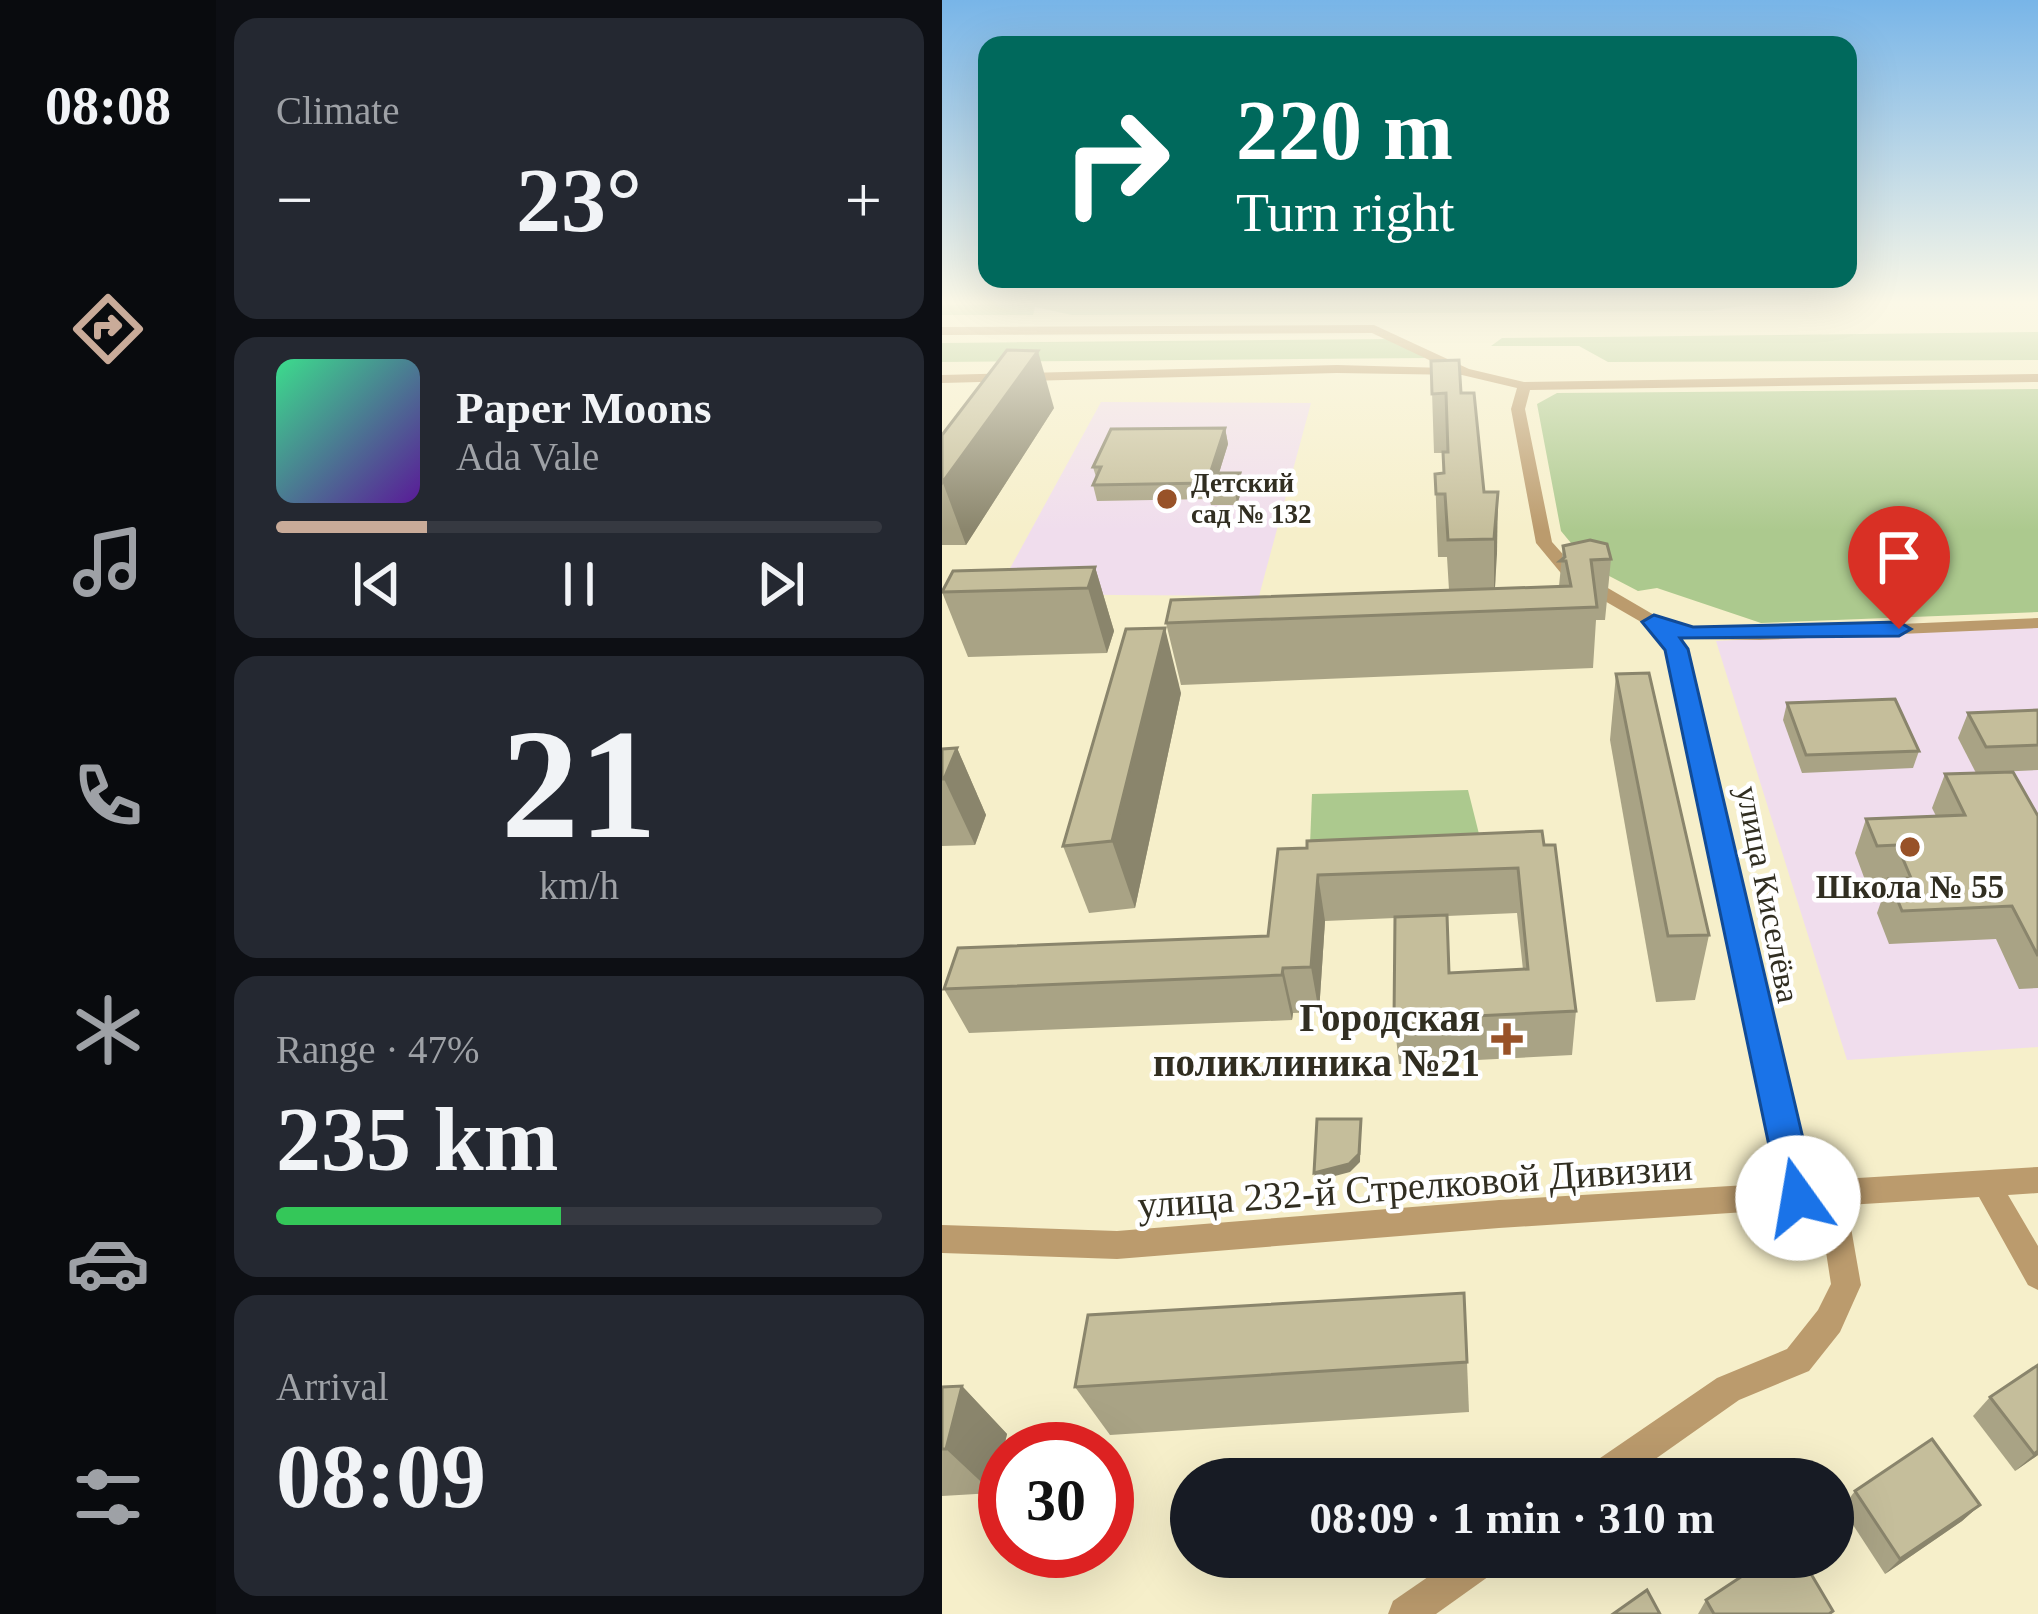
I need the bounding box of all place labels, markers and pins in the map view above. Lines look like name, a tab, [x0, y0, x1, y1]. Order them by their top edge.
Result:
place label: Детский сад № 132	[1191, 468, 1312, 529]
marker: Детский сад № 132	[1154, 486, 1180, 512]
pin	[1848, 506, 1950, 629]
marker: Школа № 55	[1897, 834, 1923, 860]
place label: Школа № 55	[1816, 869, 2004, 905]
place label: Городская поликлиника №21	[1153, 996, 1480, 1084]
marker: Городская поликлиника №21	[1491, 1023, 1523, 1055]

